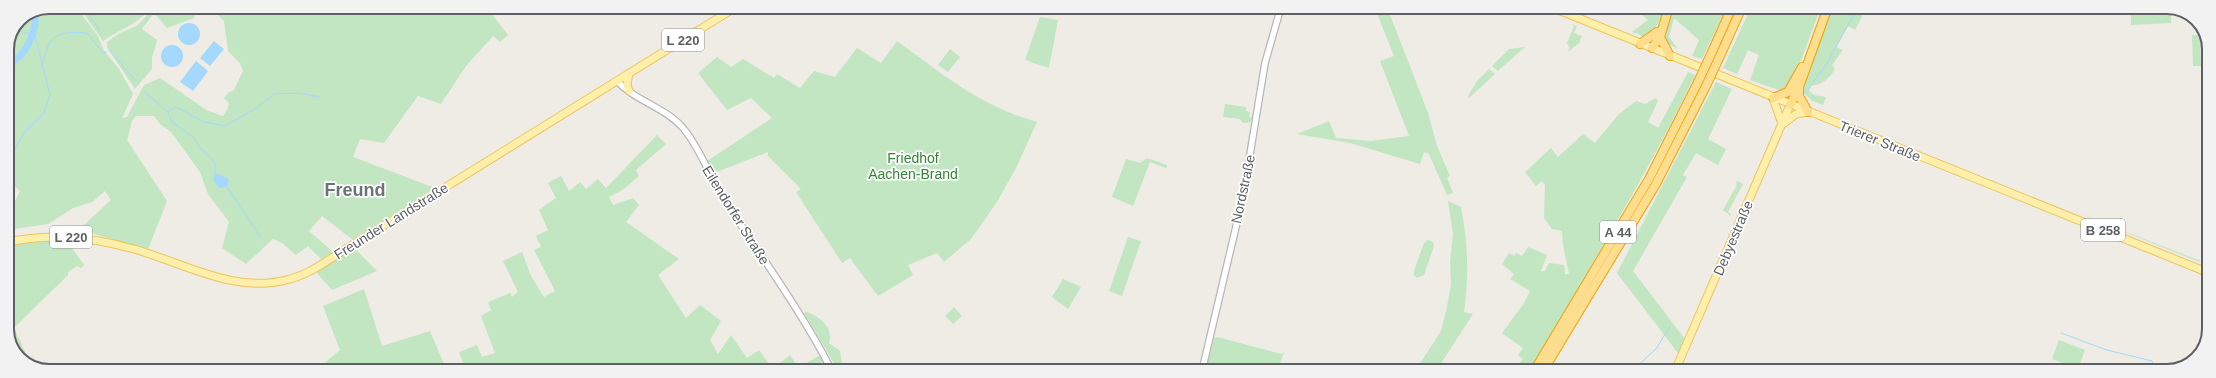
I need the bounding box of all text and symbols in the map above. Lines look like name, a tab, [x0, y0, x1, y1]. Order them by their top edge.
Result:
road number: L 220	[662, 29, 704, 51]
street label: Trierer Straße	[1837, 117, 1923, 165]
park label: Friedhof Aachen-Brand	[868, 150, 958, 182]
street label: Nordstraße	[1228, 153, 1258, 225]
street label: Eilendorfer Straße	[699, 163, 773, 268]
street label: Freunder Landstraße	[331, 179, 451, 263]
district label: Freund	[325, 180, 386, 200]
street label: Debyestraße	[1710, 198, 1756, 278]
road number: B 258	[2081, 219, 2125, 241]
road number: A 44	[1600, 221, 1636, 243]
road number: L 220	[50, 226, 92, 248]

